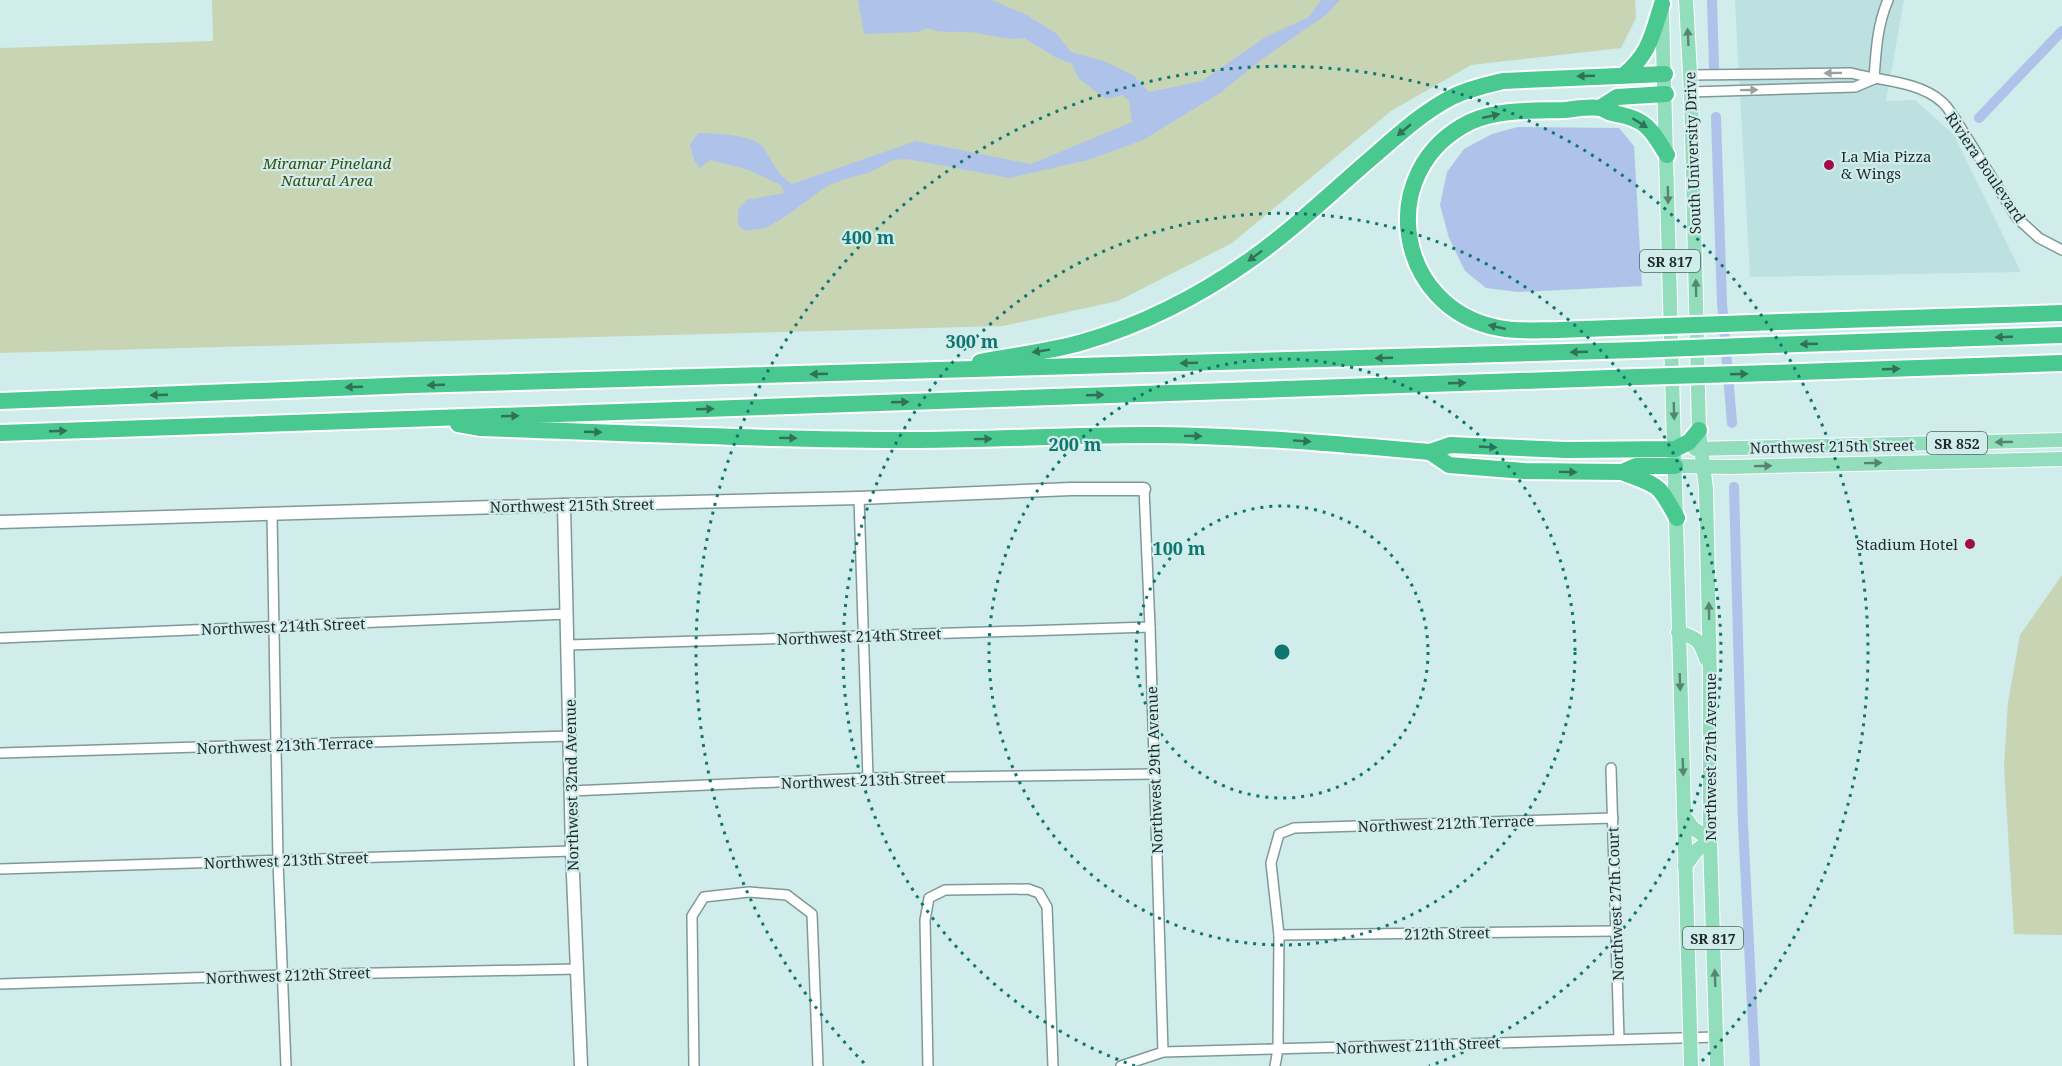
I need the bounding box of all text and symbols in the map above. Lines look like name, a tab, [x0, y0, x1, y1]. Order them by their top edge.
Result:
one-way arrow	[1683, 28, 1693, 47]
one-way arrow	[1823, 69, 1842, 78]
one-way arrow	[1576, 71, 1595, 81]
street label: South University Drive	[1679, 71, 1705, 235]
one-way arrow	[1740, 85, 1759, 95]
street label: Riviera Boulevard	[1942, 108, 2030, 226]
one-way arrow	[1481, 111, 1500, 120]
one-way arrow	[1631, 117, 1648, 128]
one-way arrow	[1396, 123, 1412, 136]
place label: La Mia Pizza & Wings	[1841, 146, 1932, 183]
park label: Miramar Pineland Natural Area	[262, 153, 391, 190]
marker: La Mia Pizza & Wings	[1822, 158, 1836, 172]
one-way arrow	[1663, 186, 1673, 205]
text: 400 m	[842, 225, 895, 249]
one-way arrow	[1248, 249, 1263, 261]
road number: SR 817	[1640, 250, 1700, 272]
one-way arrow	[1691, 278, 1701, 297]
one-way arrow	[1488, 321, 1506, 331]
text: 300 m	[946, 329, 999, 353]
one-way arrow	[1994, 332, 2013, 342]
one-way arrow	[1799, 339, 1818, 349]
one-way arrow	[1031, 347, 1050, 356]
one-way arrow	[1569, 347, 1588, 356]
one-way arrow	[1374, 353, 1393, 362]
one-way arrow	[1179, 359, 1198, 368]
one-way arrow	[1882, 364, 1901, 373]
one-way arrow	[1729, 369, 1748, 378]
one-way arrow	[810, 370, 829, 379]
one-way arrow	[1448, 378, 1467, 388]
one-way arrow	[426, 380, 445, 389]
one-way arrow	[344, 383, 363, 392]
one-way arrow	[149, 390, 168, 399]
one-way arrow	[1086, 391, 1105, 400]
one-way arrow	[891, 397, 910, 407]
one-way arrow	[1669, 402, 1678, 421]
one-way arrow	[696, 404, 715, 414]
one-way arrow	[501, 411, 520, 420]
one-way arrow	[49, 427, 68, 436]
one-way arrow	[584, 428, 603, 437]
one-way arrow	[1183, 431, 1202, 441]
text: 200 m	[1049, 432, 1102, 456]
road number: SR 852	[1927, 432, 1987, 454]
one-way arrow	[779, 434, 798, 443]
one-way arrow	[974, 434, 993, 443]
street label: Northwest 215th Street	[1750, 435, 1914, 457]
one-way arrow	[1293, 436, 1312, 446]
one-way arrow	[1994, 437, 2013, 446]
one-way arrow	[1478, 442, 1497, 451]
one-way arrow	[1864, 459, 1883, 468]
one-way arrow	[1753, 461, 1772, 471]
one-way arrow	[1558, 467, 1577, 477]
street label: Northwest 215th Street	[490, 494, 654, 516]
place label: Stadium Hotel	[1856, 534, 1958, 554]
text: 100 m	[1153, 536, 1206, 560]
marker: Stadium Hotel	[1963, 537, 1977, 551]
one-way arrow	[1704, 601, 1713, 620]
street label: Northwest 214th Street	[200, 613, 366, 639]
street label: Northwest 214th Street	[776, 623, 942, 649]
centre of rings	[1272, 642, 1292, 662]
one-way arrow	[1675, 672, 1685, 691]
street label: Northwest 27th Avenue	[1700, 673, 1720, 841]
street label: Northwest 29th Avenue	[1141, 686, 1167, 854]
street label: Northwest 32nd Avenue	[560, 699, 582, 871]
street label: Northwest 213th Terrace	[196, 732, 374, 758]
one-way arrow	[1678, 758, 1687, 777]
street label: Northwest 213th Street	[780, 767, 946, 793]
street label: Northwest 212th Terrace	[1357, 810, 1535, 836]
street label: Northwest 27th Court	[1602, 827, 1628, 981]
street label: Northwest 213th Street	[203, 847, 369, 873]
street label: 212th Street	[1404, 922, 1490, 944]
road number: SR 817	[1683, 927, 1743, 949]
street label: Northwest 212th Street	[205, 962, 371, 988]
one-way arrow	[1710, 969, 1719, 988]
street label: Northwest 211th Street	[1335, 1032, 1501, 1058]

